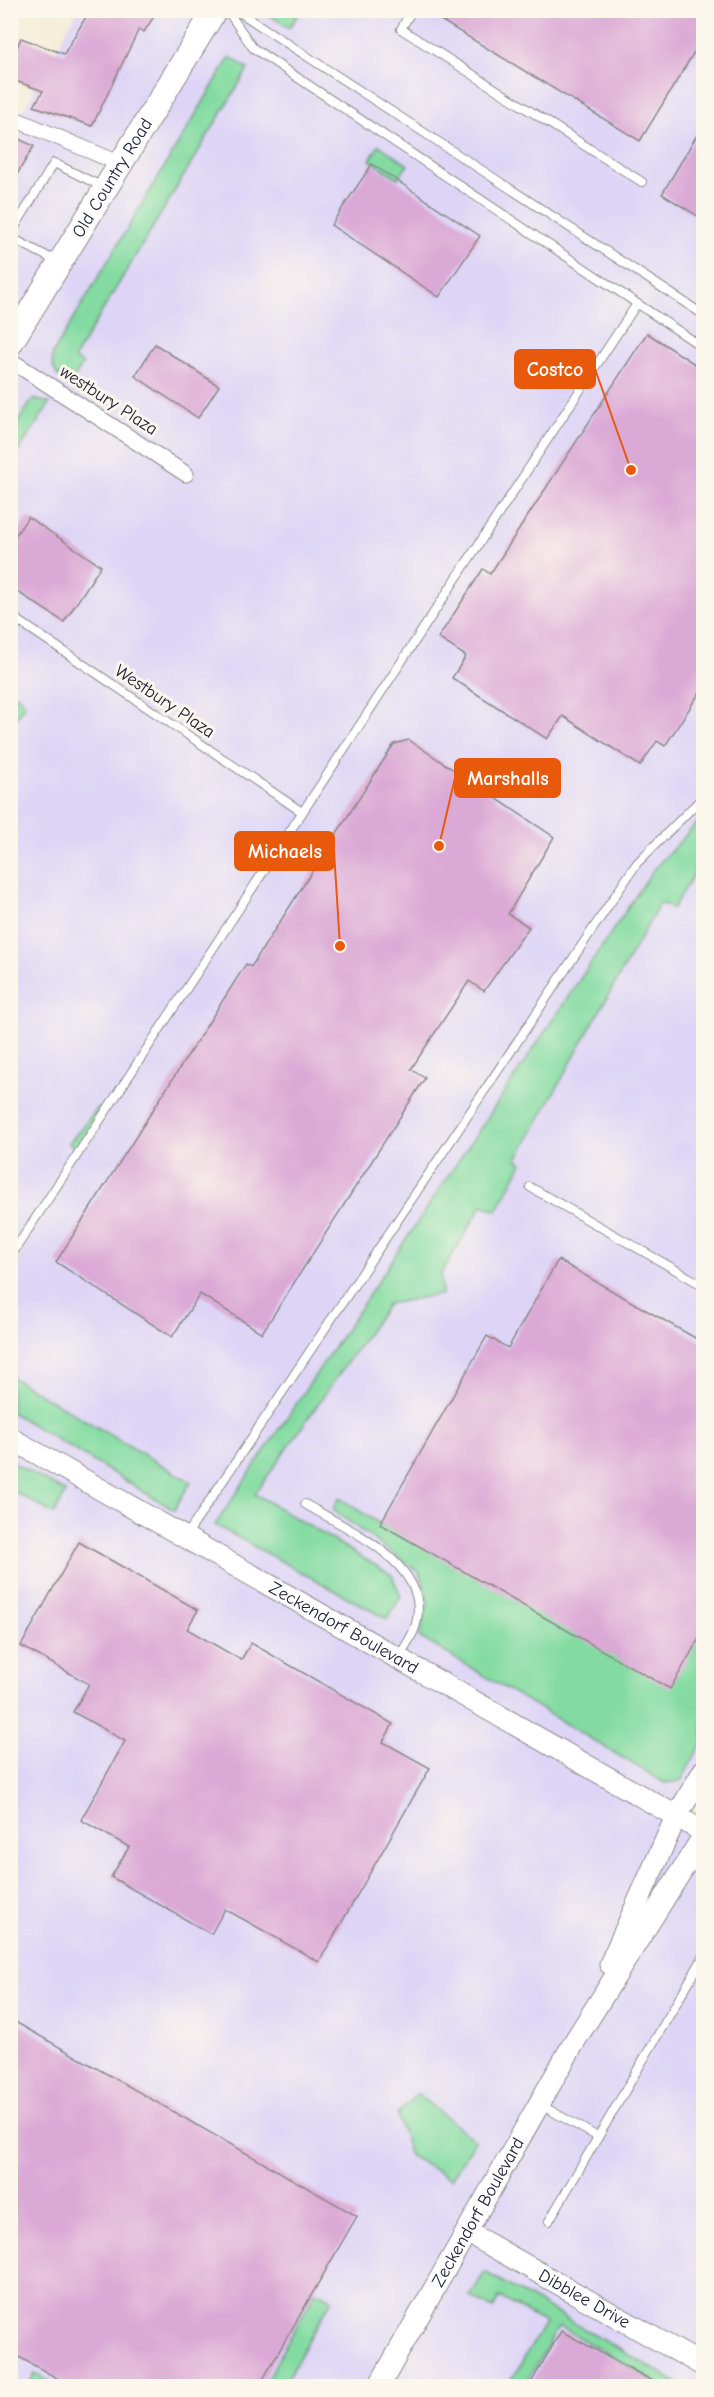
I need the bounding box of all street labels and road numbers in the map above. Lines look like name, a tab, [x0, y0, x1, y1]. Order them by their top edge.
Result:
street label: Old Country Road	[68, 115, 157, 242]
street label: westbury Plaza	[56, 361, 161, 440]
street label: Westbury Plaza	[111, 660, 219, 743]
street label: Zeckendorf Boulevard	[265, 1577, 422, 1679]
street label: Zeckendorf Boulevard	[427, 2134, 529, 2291]
street label: Dibblee Drive	[535, 2265, 634, 2333]

